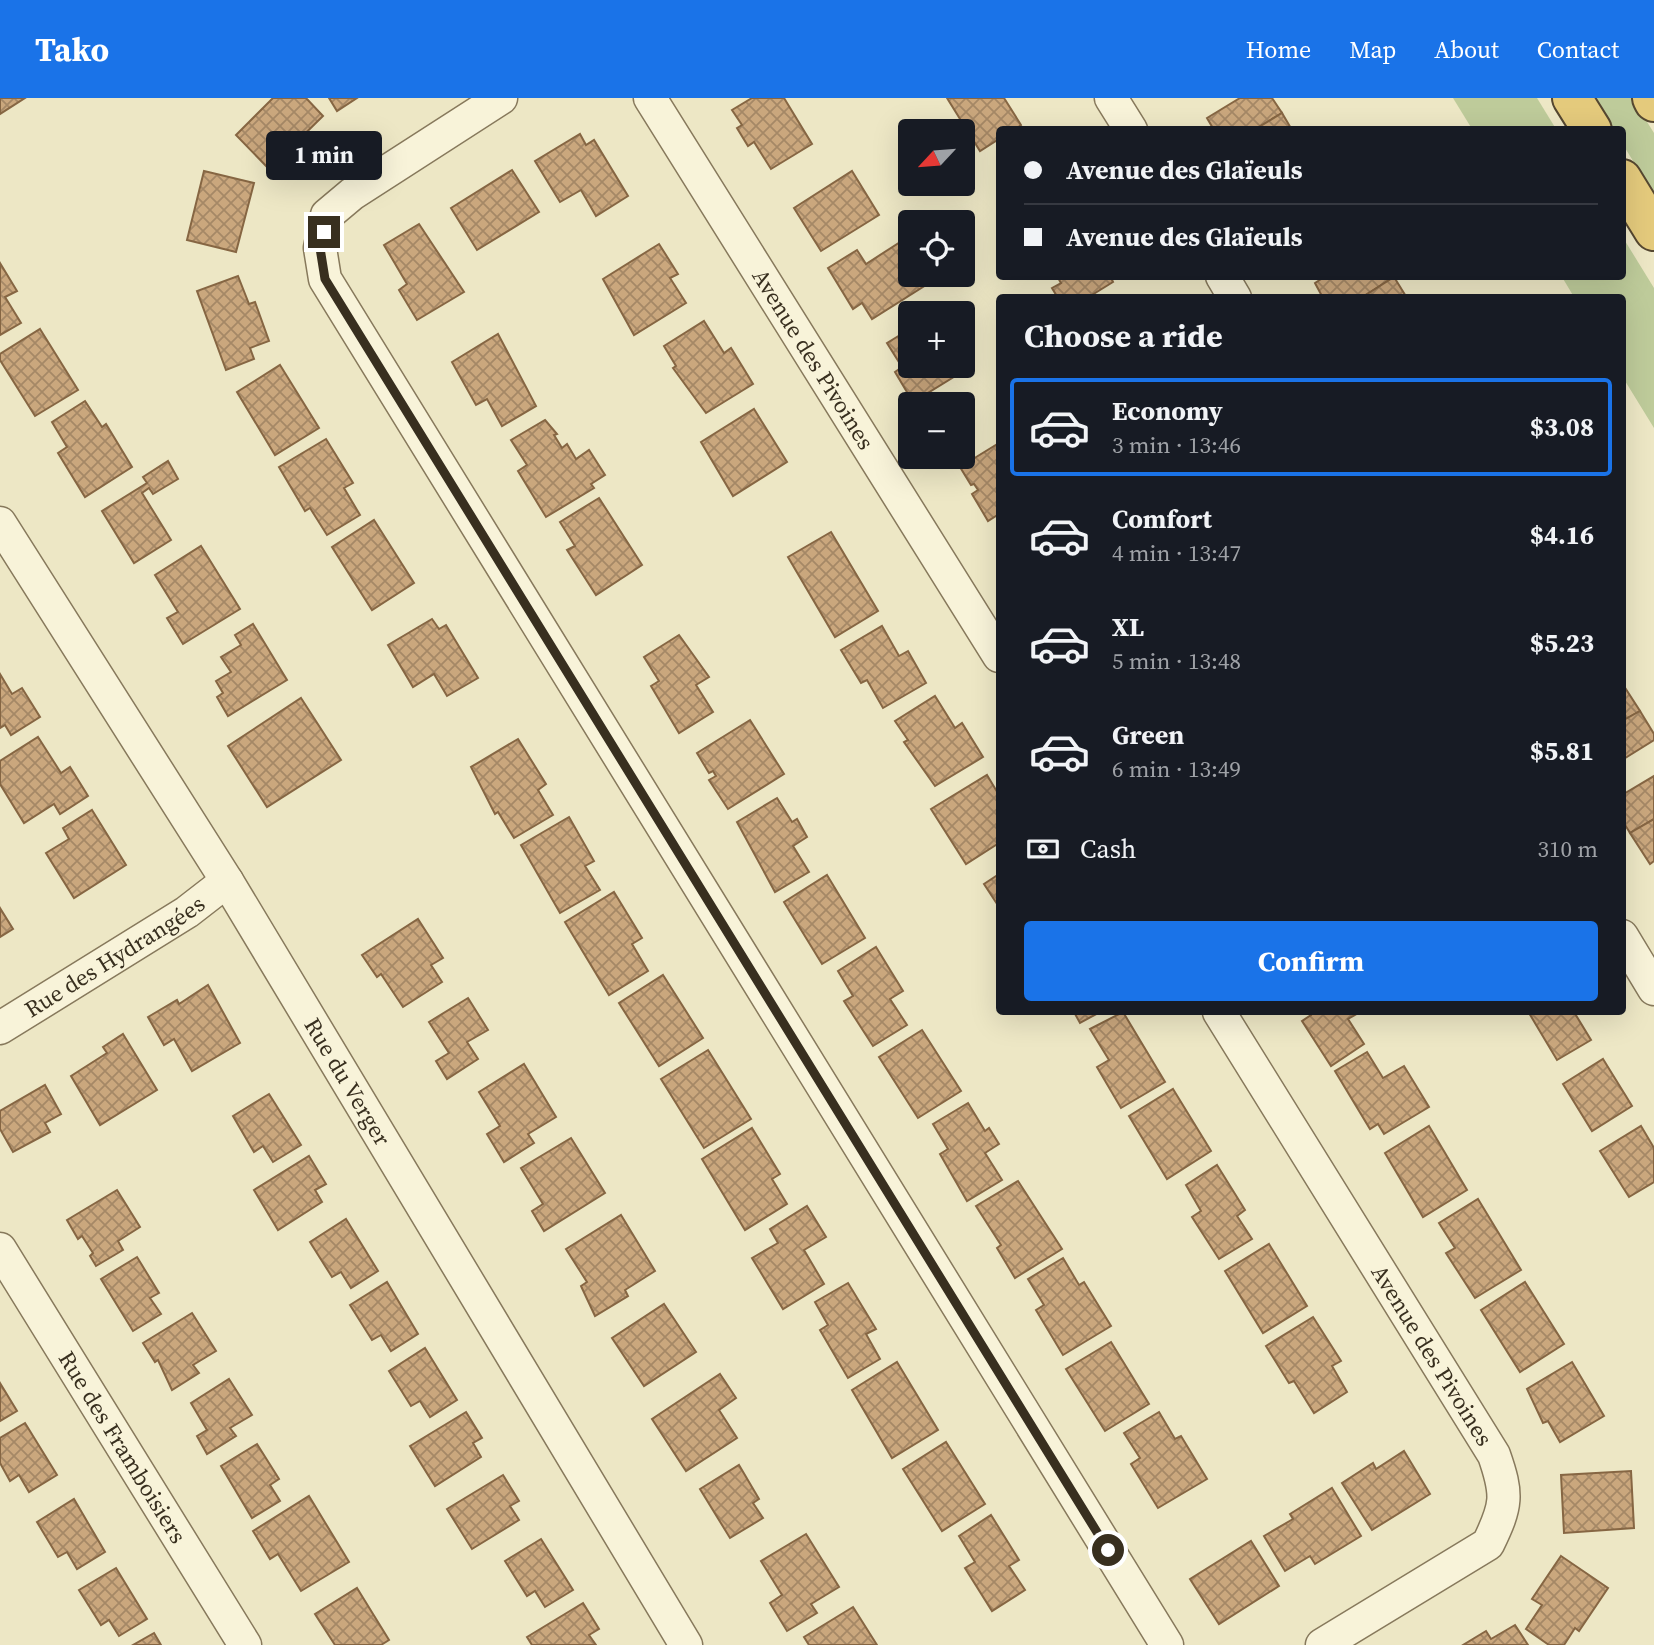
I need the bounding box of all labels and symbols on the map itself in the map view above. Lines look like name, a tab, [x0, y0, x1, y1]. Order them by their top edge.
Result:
north arrow	[898, 119, 975, 196]
callout: 1 min	[266, 130, 382, 180]
route end	[308, 216, 340, 248]
street label: Avenue des Pivoines	[745, 263, 882, 456]
street label: Rue des Hydrangées	[18, 888, 211, 1025]
street label: Rue du Verger	[297, 1012, 399, 1152]
street label: Avenue des Pivoines	[1364, 1259, 1500, 1452]
street label: Rue des Framboisiers	[51, 1345, 194, 1549]
route start	[1092, 1534, 1124, 1566]

